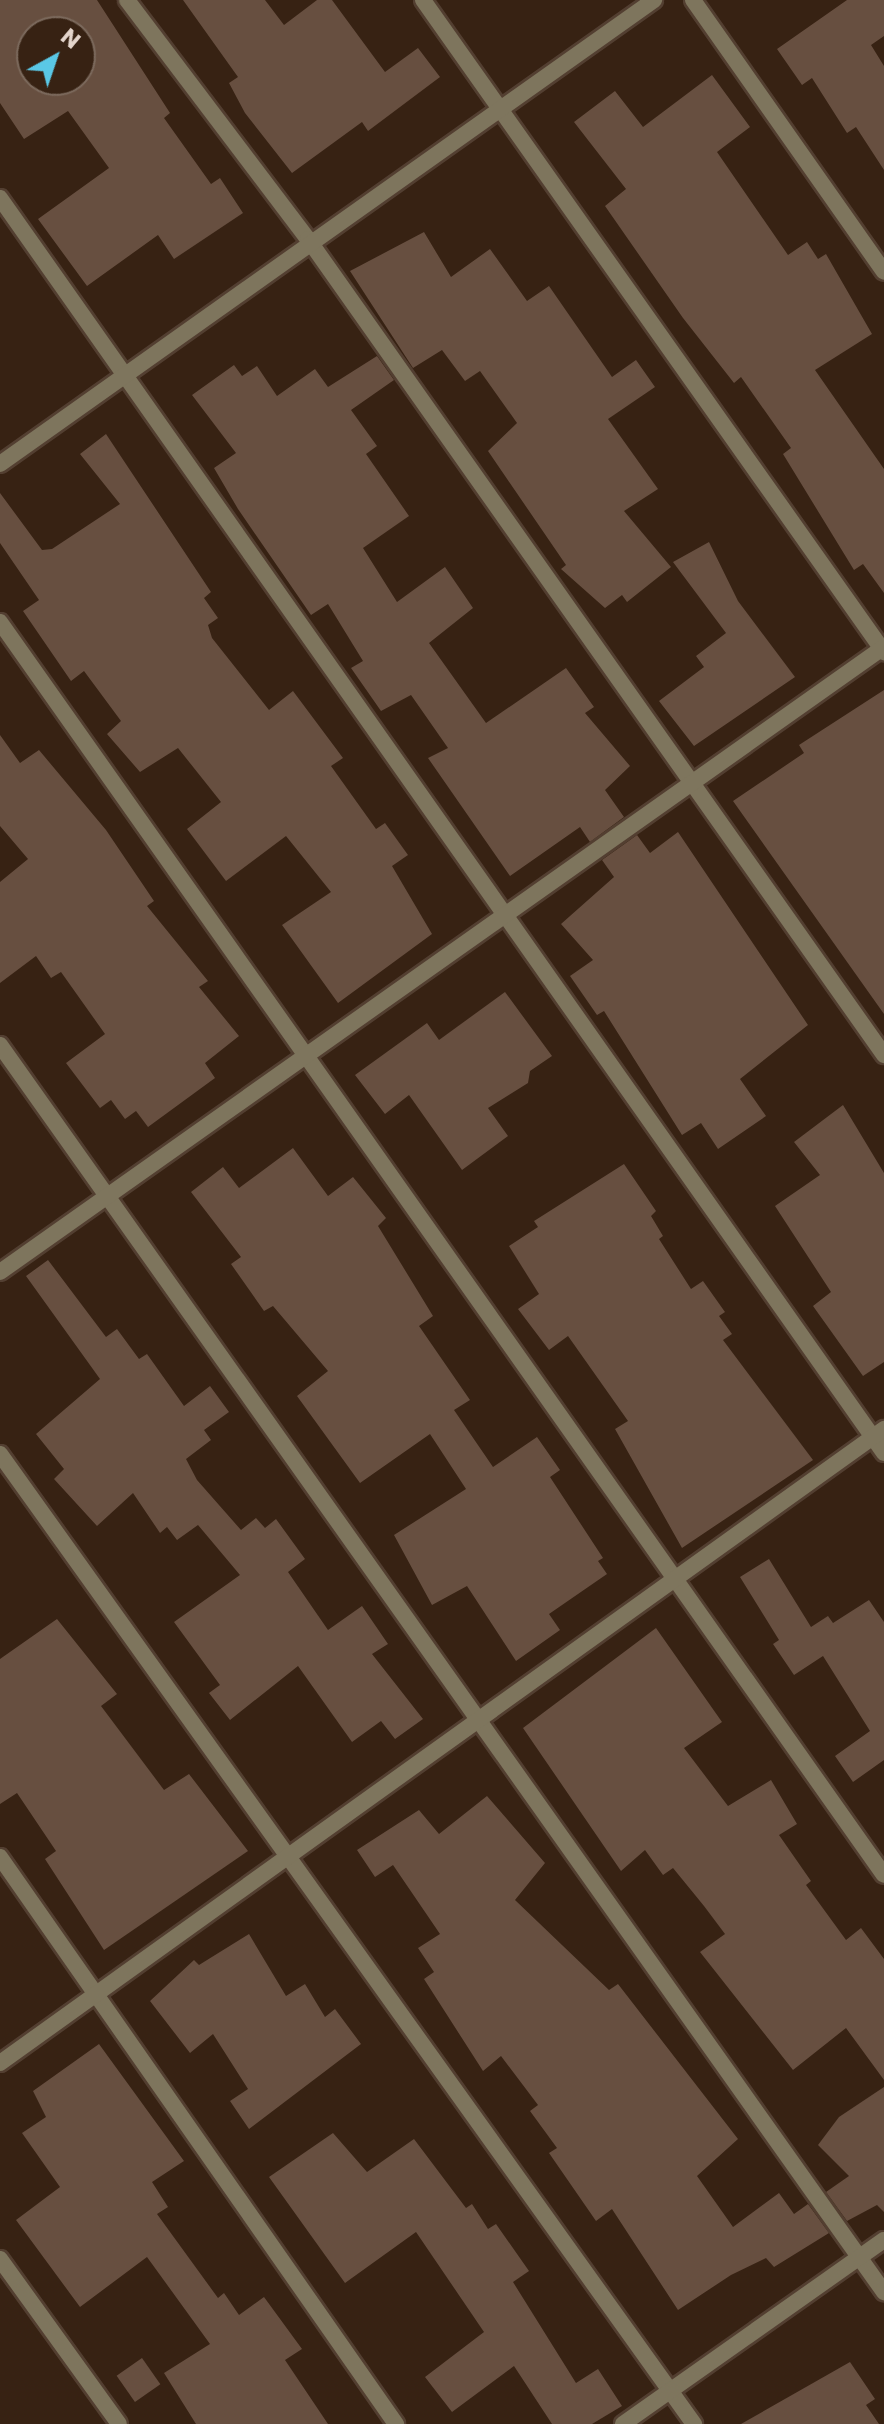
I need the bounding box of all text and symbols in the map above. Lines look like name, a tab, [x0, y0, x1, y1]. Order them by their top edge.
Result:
north arrow	[16, 16, 96, 96]
text: N	[54, 22, 87, 56]

